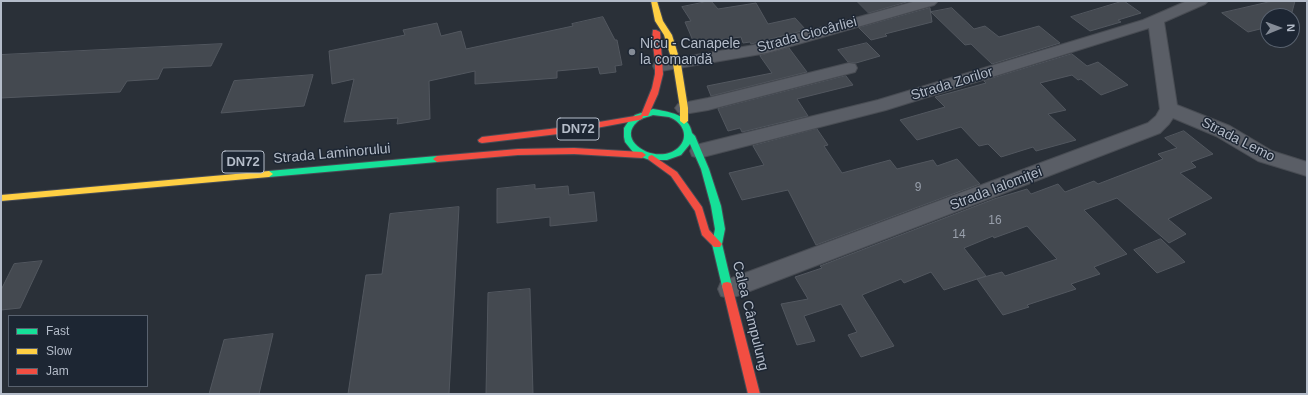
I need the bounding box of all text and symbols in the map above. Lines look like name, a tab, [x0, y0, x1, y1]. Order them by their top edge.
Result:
north arrow	[1260, 8, 1300, 48]
street label: Strada Ciocârliei	[755, 14, 859, 56]
text: N	[1285, 24, 1297, 32]
place label: Nicu - Canapele la comandă	[640, 36, 740, 68]
marker: Nicu - Canapele la comandă	[627, 47, 637, 57]
street label: Strada Zorilor	[909, 64, 995, 104]
street label: Strada Lemo	[1198, 114, 1278, 166]
road number: DN72	[557, 118, 599, 140]
street label: Strada Laminorului	[273, 141, 391, 167]
road number: DN72	[222, 151, 264, 173]
street label: Strada Ialomiței	[948, 164, 1044, 214]
house number: 9	[915, 181, 921, 195]
house number: 16	[988, 214, 1002, 228]
house number: 14	[952, 228, 966, 242]
street label: Calea Câmpulung	[728, 260, 772, 372]
legend	[8, 315, 148, 387]
text: Fast	[46, 324, 69, 338]
text: Slow	[46, 344, 72, 358]
text: Jam	[46, 364, 69, 378]

